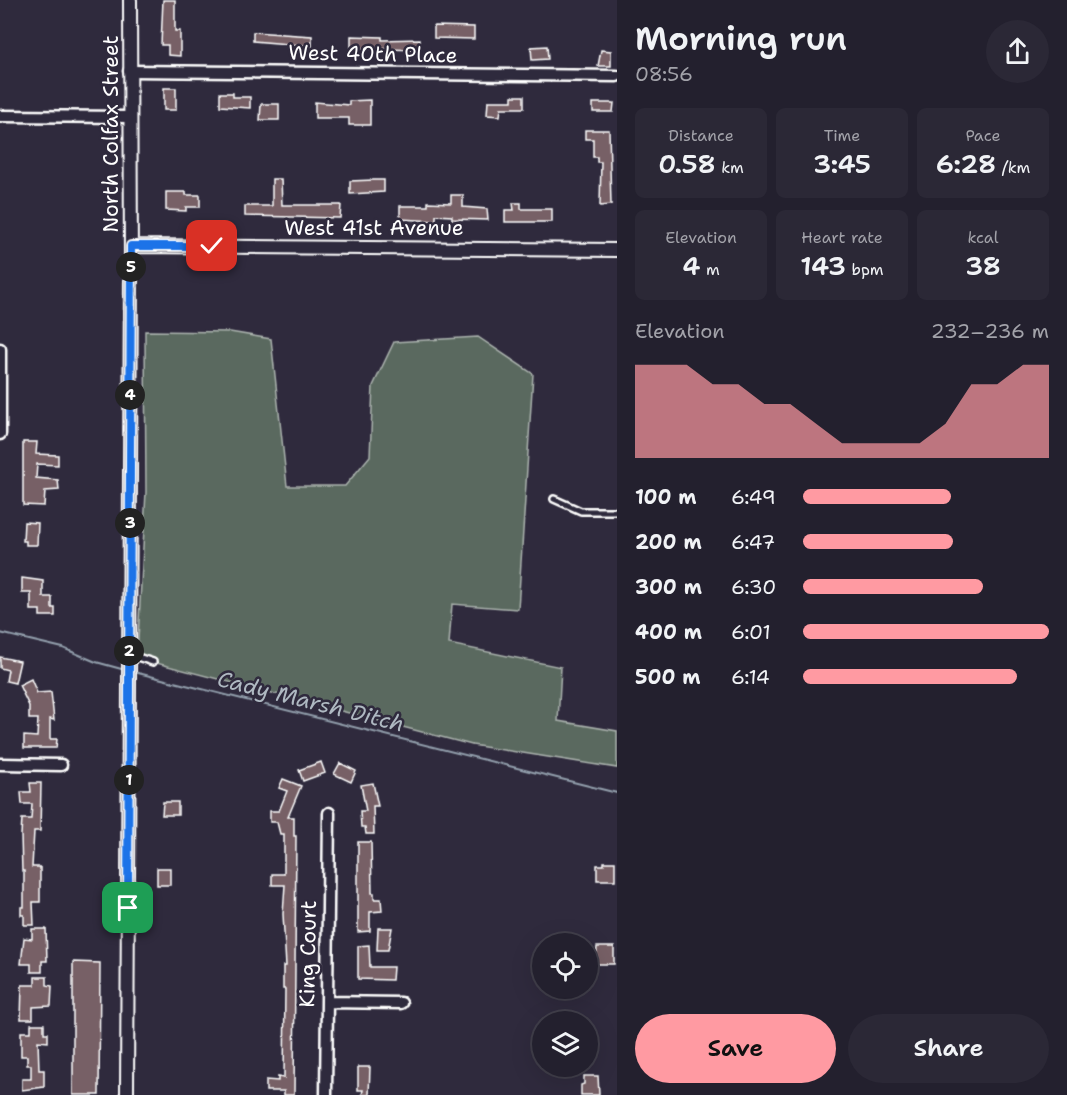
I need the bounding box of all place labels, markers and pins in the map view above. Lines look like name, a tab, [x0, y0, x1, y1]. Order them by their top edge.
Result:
pin	[186, 220, 237, 271]
pin: 5	[116, 252, 146, 282]
pin: 4	[115, 380, 145, 410]
pin: 3	[115, 508, 145, 538]
pin: 2	[114, 636, 144, 666]
pin: 1	[114, 765, 144, 795]
pin	[102, 882, 153, 933]

